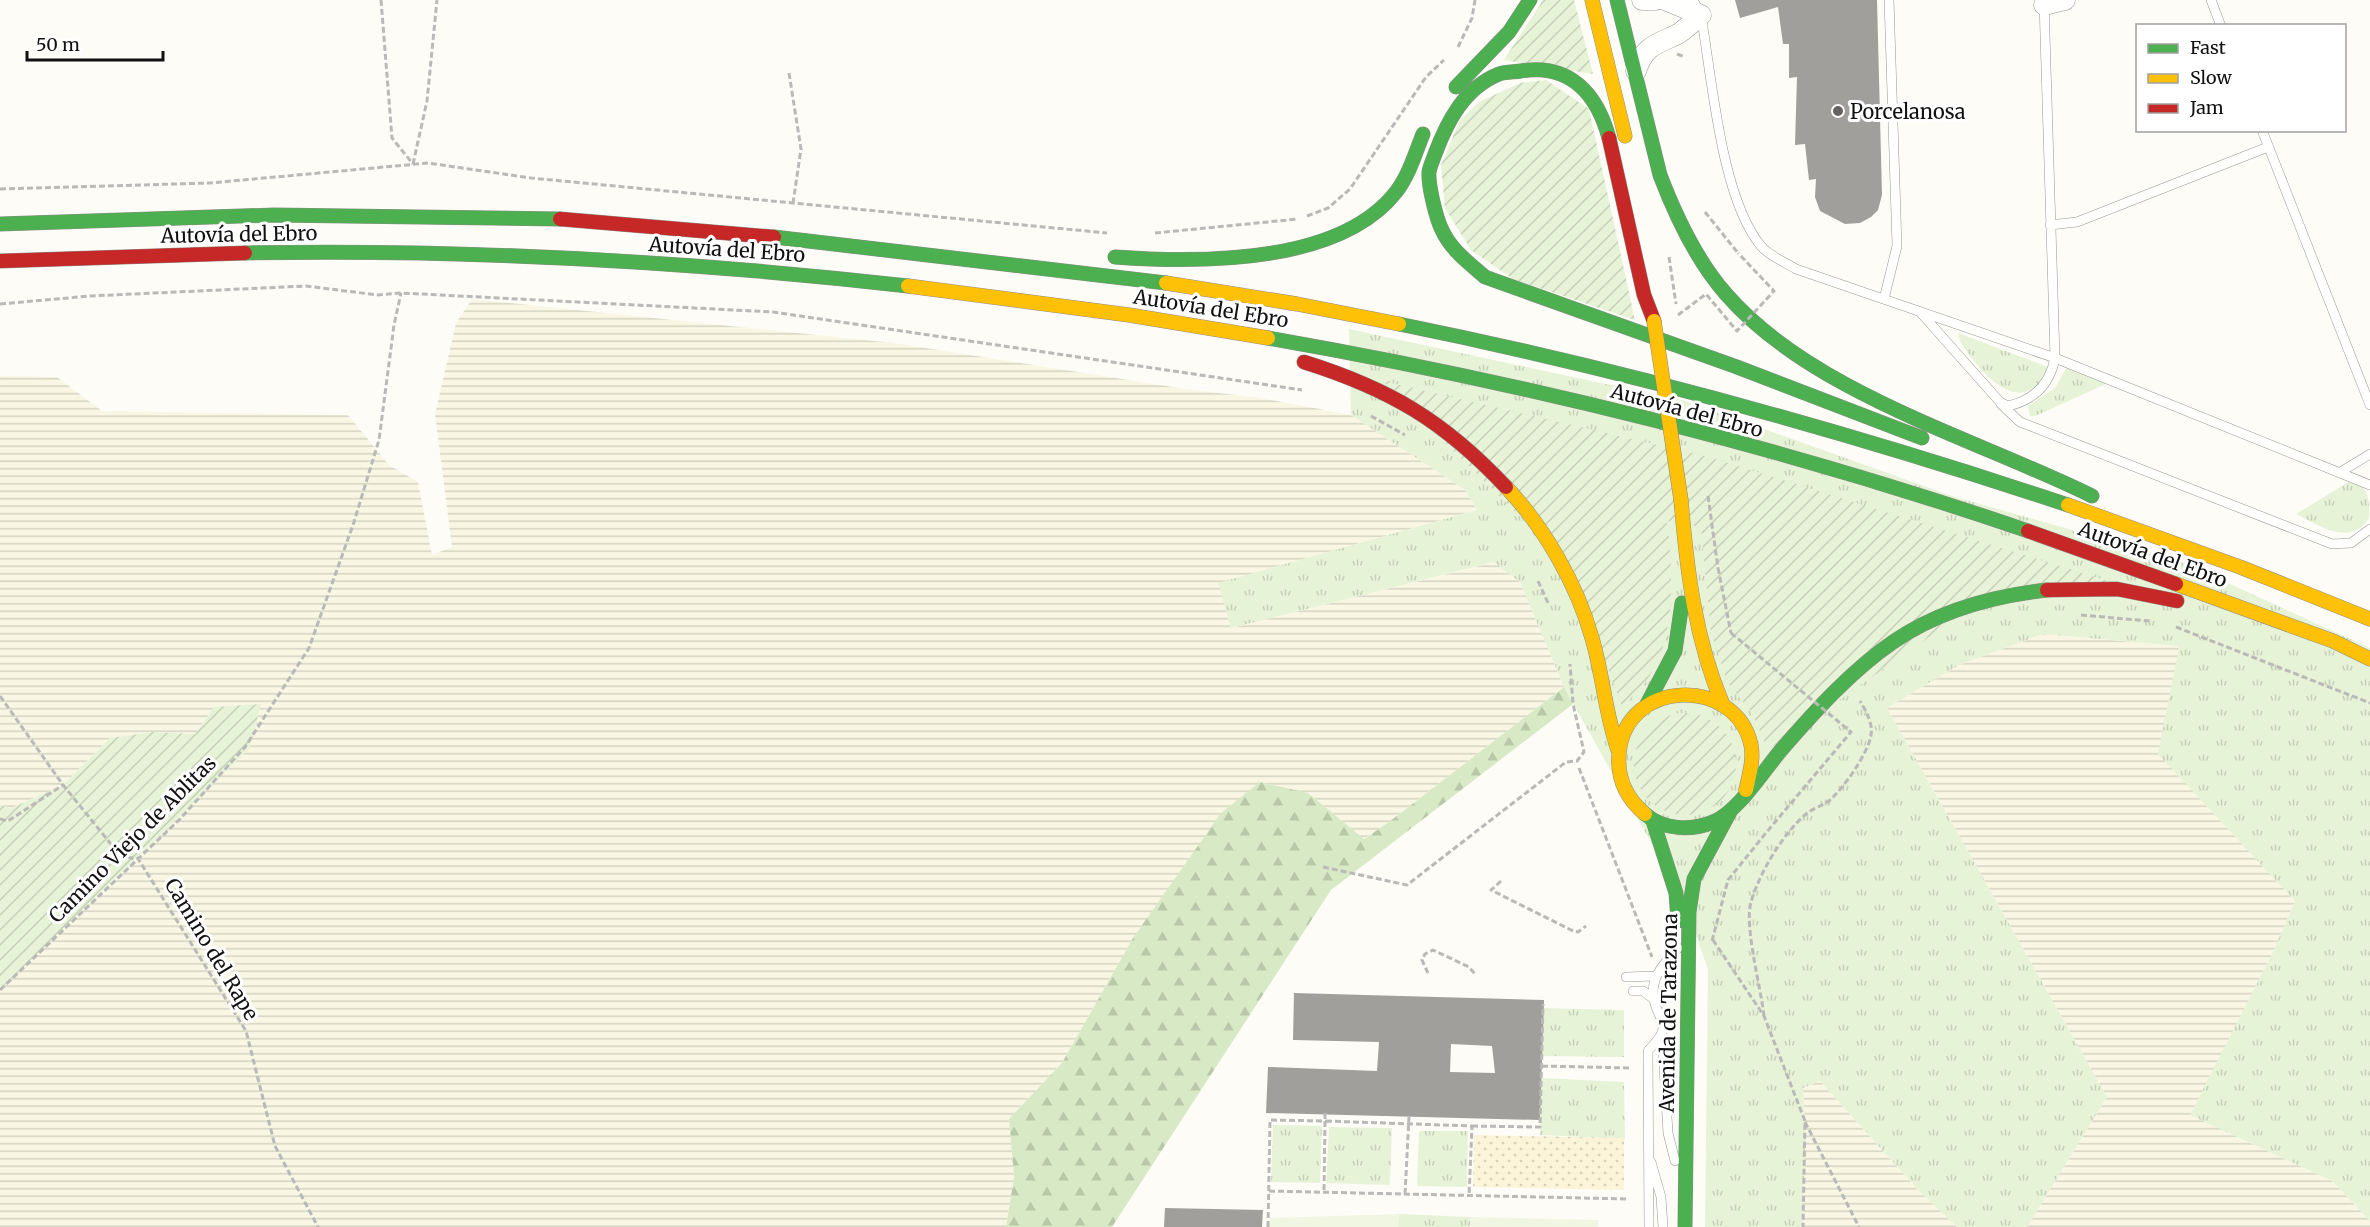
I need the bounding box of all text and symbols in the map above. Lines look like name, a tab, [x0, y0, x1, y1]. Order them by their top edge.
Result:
scale bar	[27, 24, 164, 62]
legend	[2136, 24, 2346, 132]
text: 50 m	[36, 33, 80, 56]
text: Fast	[2190, 36, 2226, 59]
text: Slow	[2190, 66, 2233, 89]
text: Jam	[2189, 96, 2224, 119]
place label: Porcelanosa	[1850, 99, 1966, 124]
marker: Porcelanosa	[1831, 104, 1845, 118]
street label: Autovía del Ebro	[159, 220, 318, 248]
street label: Autovía del Ebro	[647, 231, 806, 267]
street label: Autovía del Ebro	[1131, 283, 1291, 333]
street label: Autovía del Ebro	[1607, 377, 1766, 442]
street label: Autovía del Ebro	[2074, 515, 2231, 593]
street label: Camino Viejo de Ablitas	[43, 750, 221, 928]
street label: Camino del Rape	[160, 873, 264, 1025]
street label: Avenida de Tarazona	[1654, 913, 1682, 1114]

